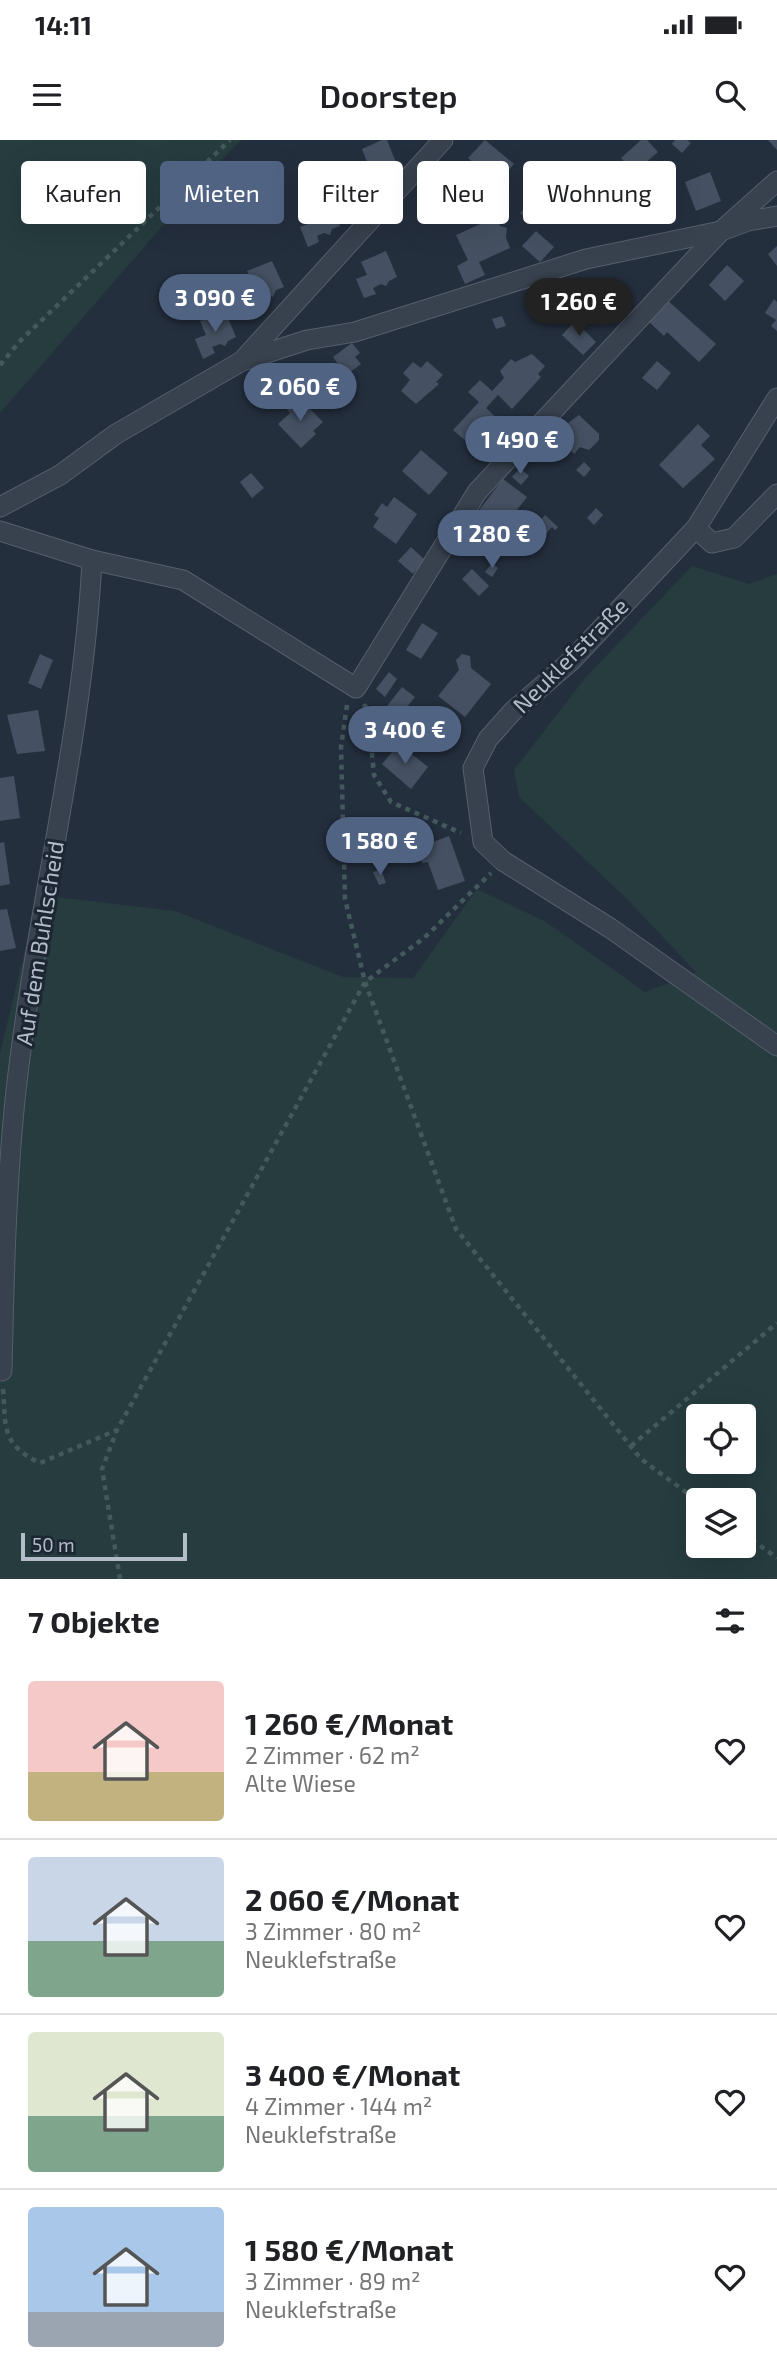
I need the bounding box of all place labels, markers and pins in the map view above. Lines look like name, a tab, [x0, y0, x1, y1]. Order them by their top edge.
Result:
pin: 3 090 €	[150, 274, 280, 334]
pin: 1 260 €	[514, 278, 644, 338]
pin: 2 060 €	[235, 364, 365, 423]
pin: 1 490 €	[455, 416, 585, 476]
pin: 1 280 €	[427, 510, 557, 570]
pin: 3 400 €	[340, 706, 470, 766]
pin: 1 580 €	[315, 818, 445, 877]

